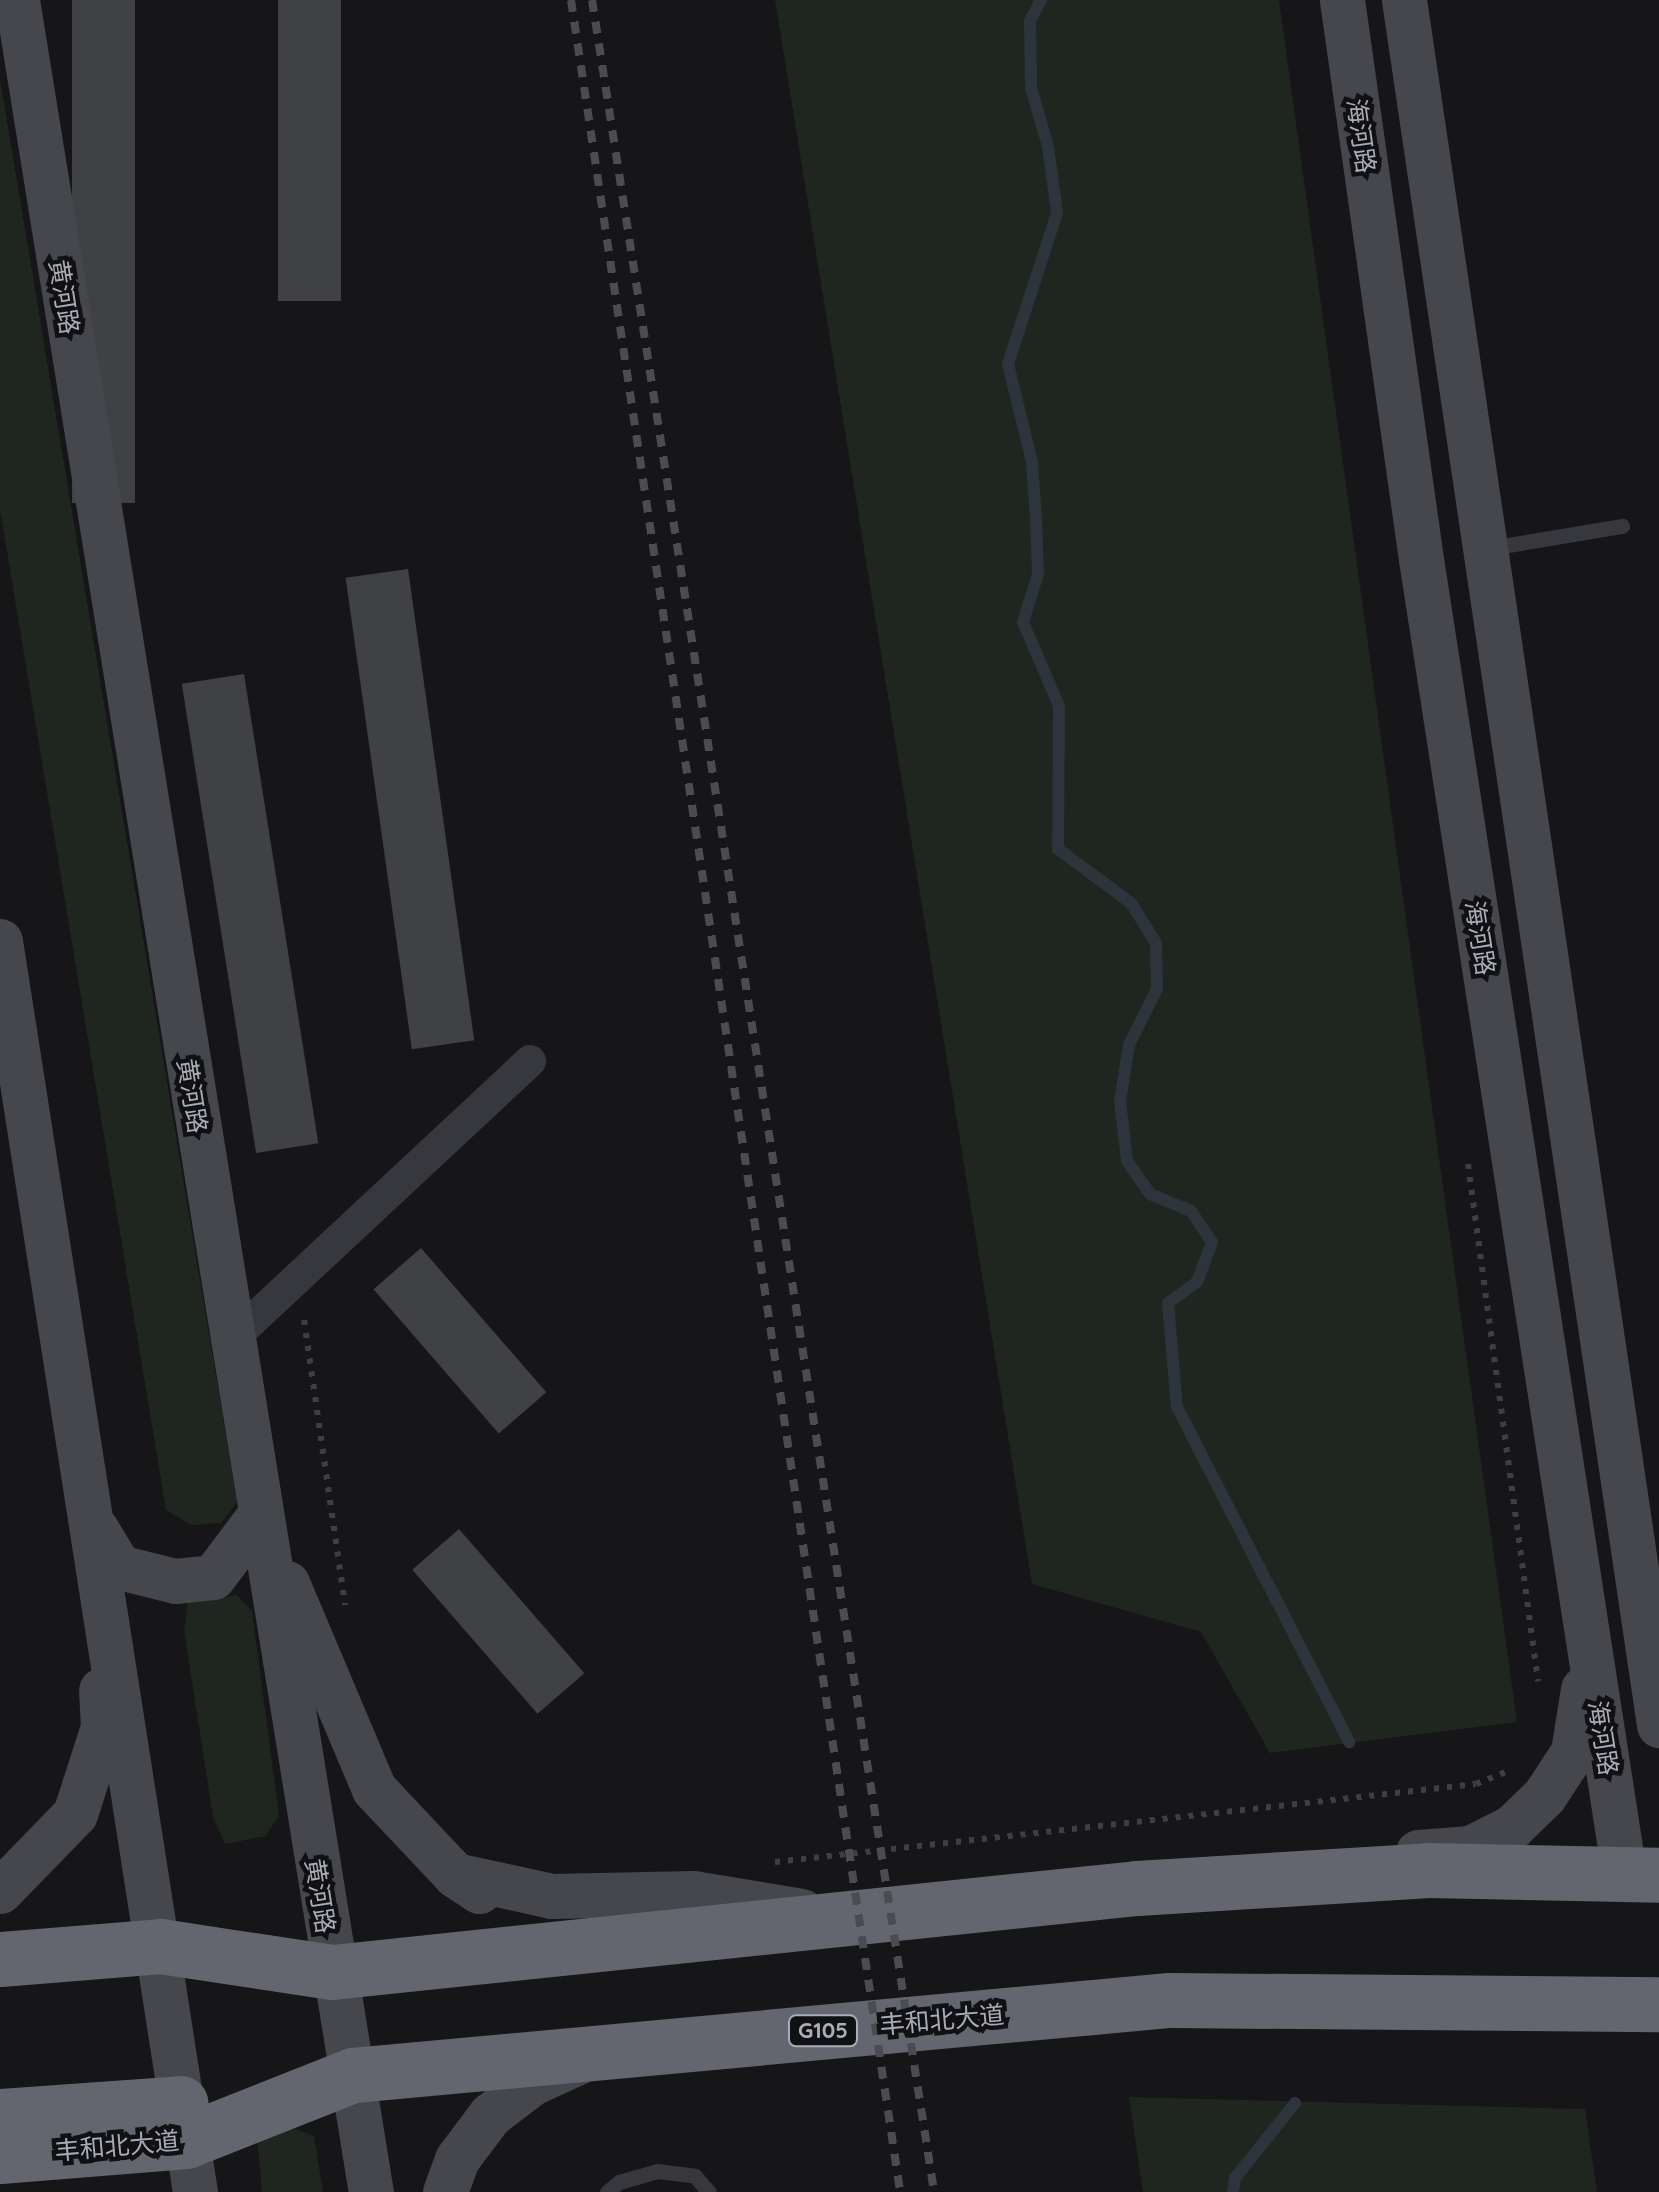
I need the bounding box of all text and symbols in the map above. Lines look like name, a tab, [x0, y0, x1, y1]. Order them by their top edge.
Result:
street label: 海河路	[1341, 97, 1381, 175]
street label: 黄河路	[43, 258, 85, 336]
street label: 海河路	[1459, 899, 1501, 977]
street label: 黄河路	[171, 1057, 213, 1135]
street label: 海河路	[1582, 1699, 1624, 1777]
street label: 黄河路	[299, 1857, 341, 1935]
street label: 丰和北大道	[878, 2000, 1006, 2040]
road number: G105	[786, 2014, 860, 2048]
street label: 丰和北大道	[53, 2126, 181, 2166]

